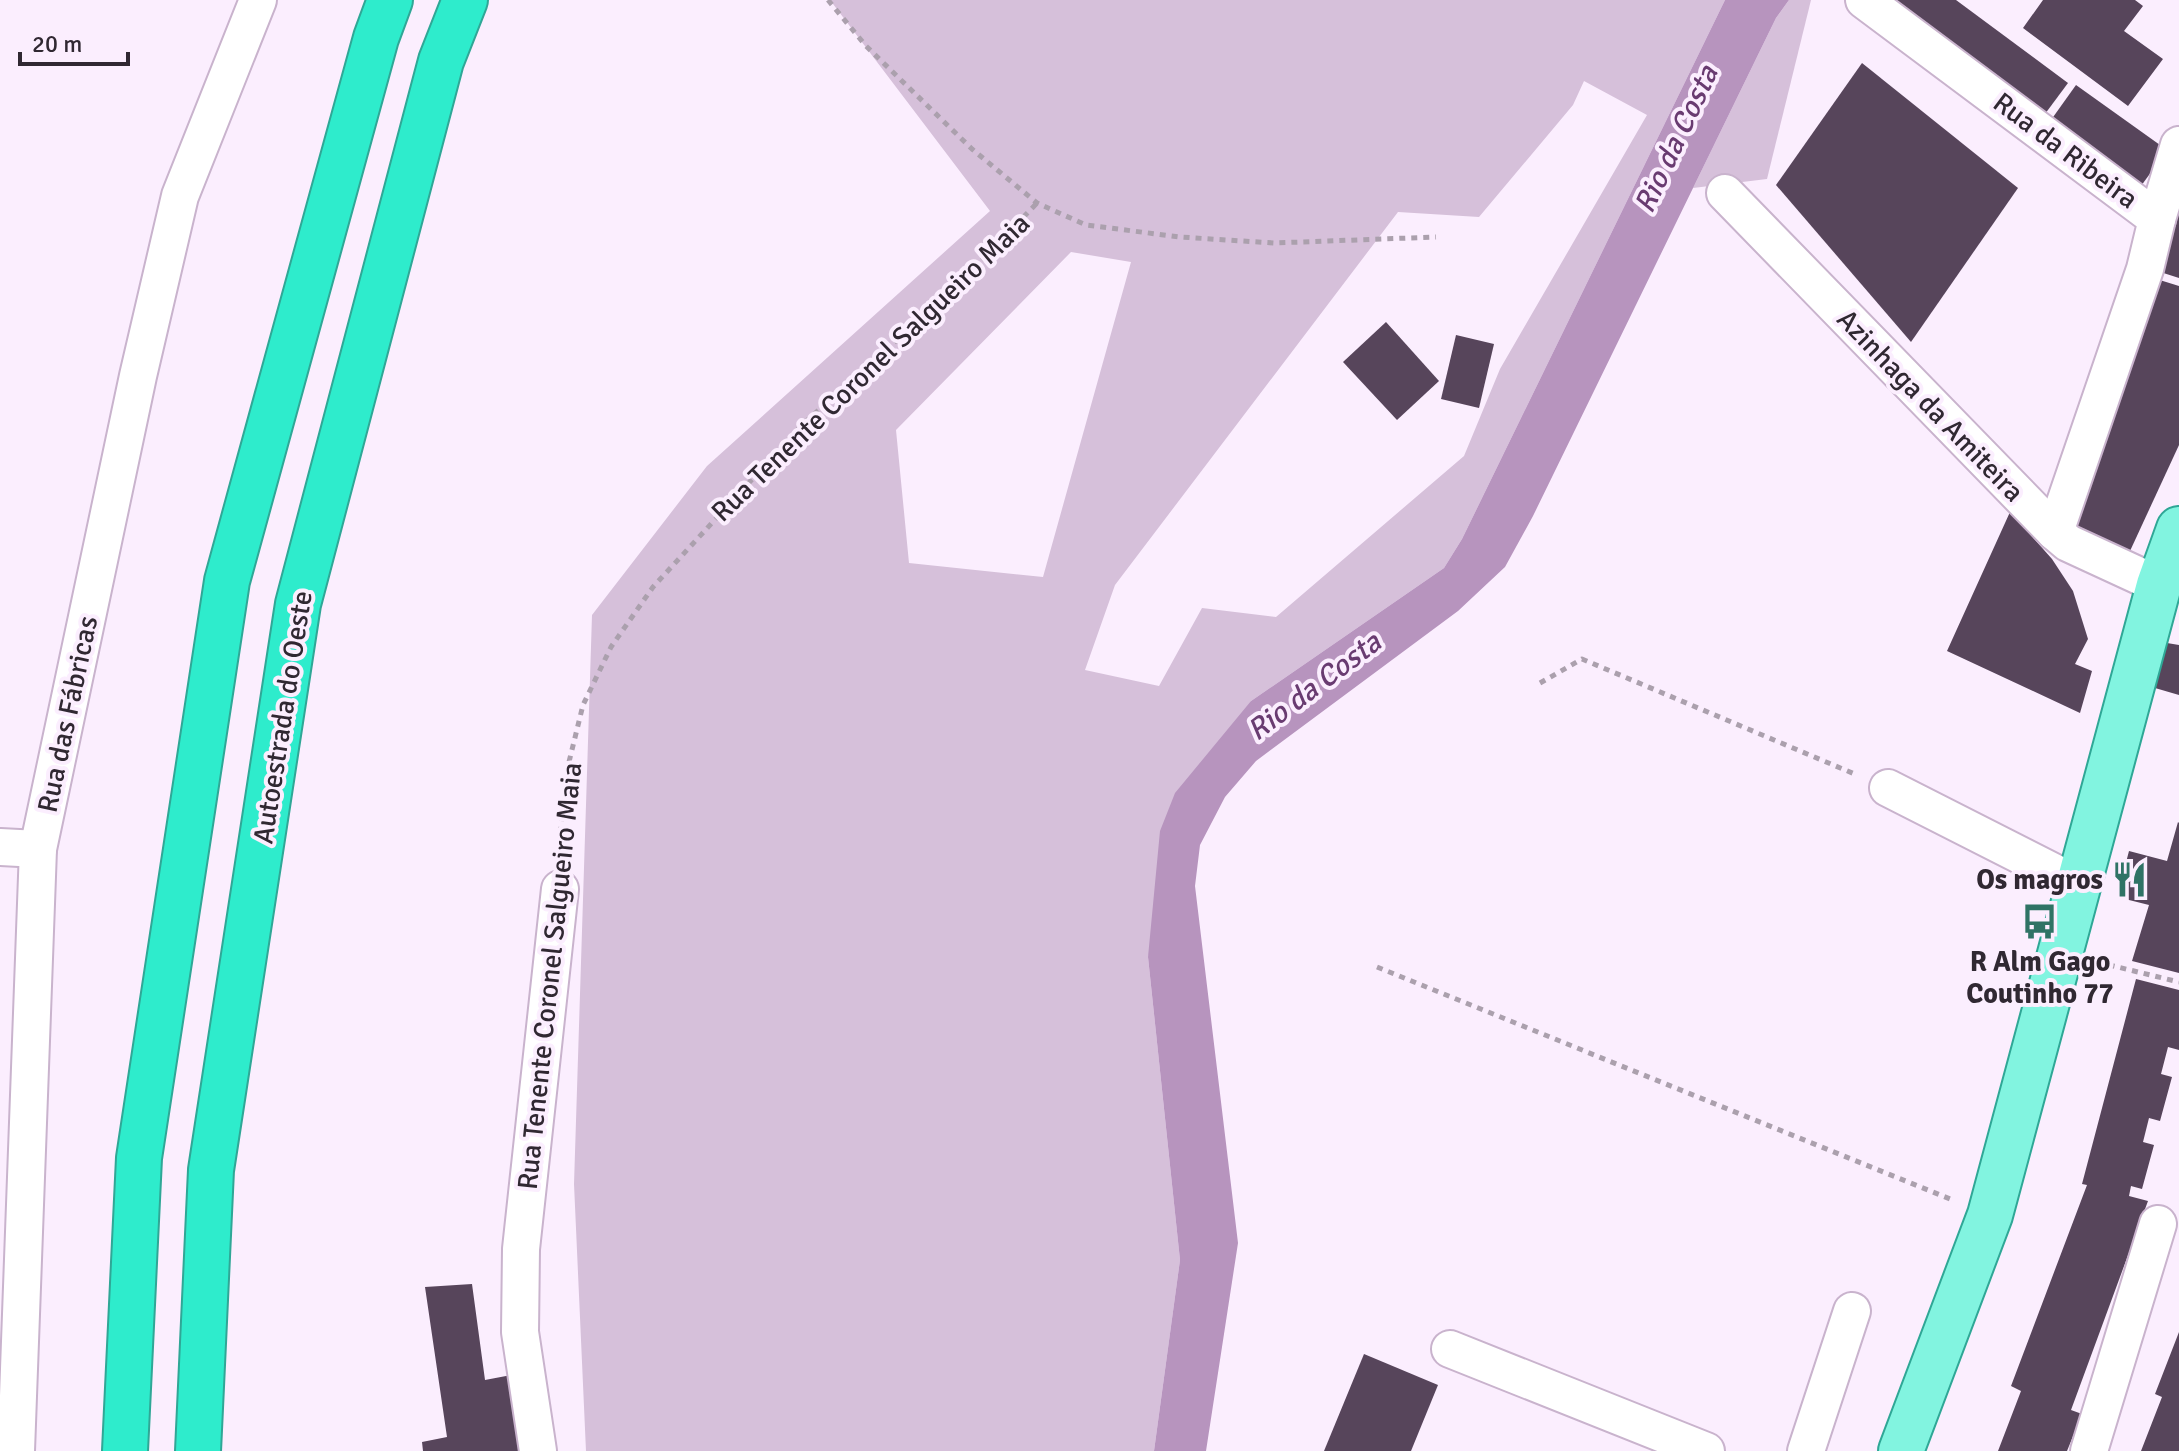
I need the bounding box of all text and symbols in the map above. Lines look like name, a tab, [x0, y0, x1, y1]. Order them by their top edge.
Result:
scale bar	[20, 16, 128, 66]
text: 20 m	[32, 29, 82, 59]
water label: Rio da Costa	[1626, 59, 1727, 219]
street label: Rua da Ribeira	[1986, 85, 2144, 216]
street label: Rua Tenente Coronel Salgueiro Maia	[704, 206, 1037, 529]
street label: Azinhaga da Amiteira	[1830, 302, 2031, 509]
street label: Autoestrada do Oeste	[246, 588, 320, 846]
street label: Rua das Fábricas	[31, 613, 105, 816]
water label: Rio da Costa	[1240, 623, 1389, 749]
street label: Rua Tenente Coronel Salgueiro Maia	[511, 761, 589, 1191]
restaurant icon: Os magros	[2110, 860, 2148, 898]
place label: Os magros	[1976, 863, 2103, 897]
bus stop icon: R Alm Gago Coutinho 77	[2021, 902, 2059, 940]
place label: R Alm Gago Coutinho 77	[1966, 945, 2114, 1011]

